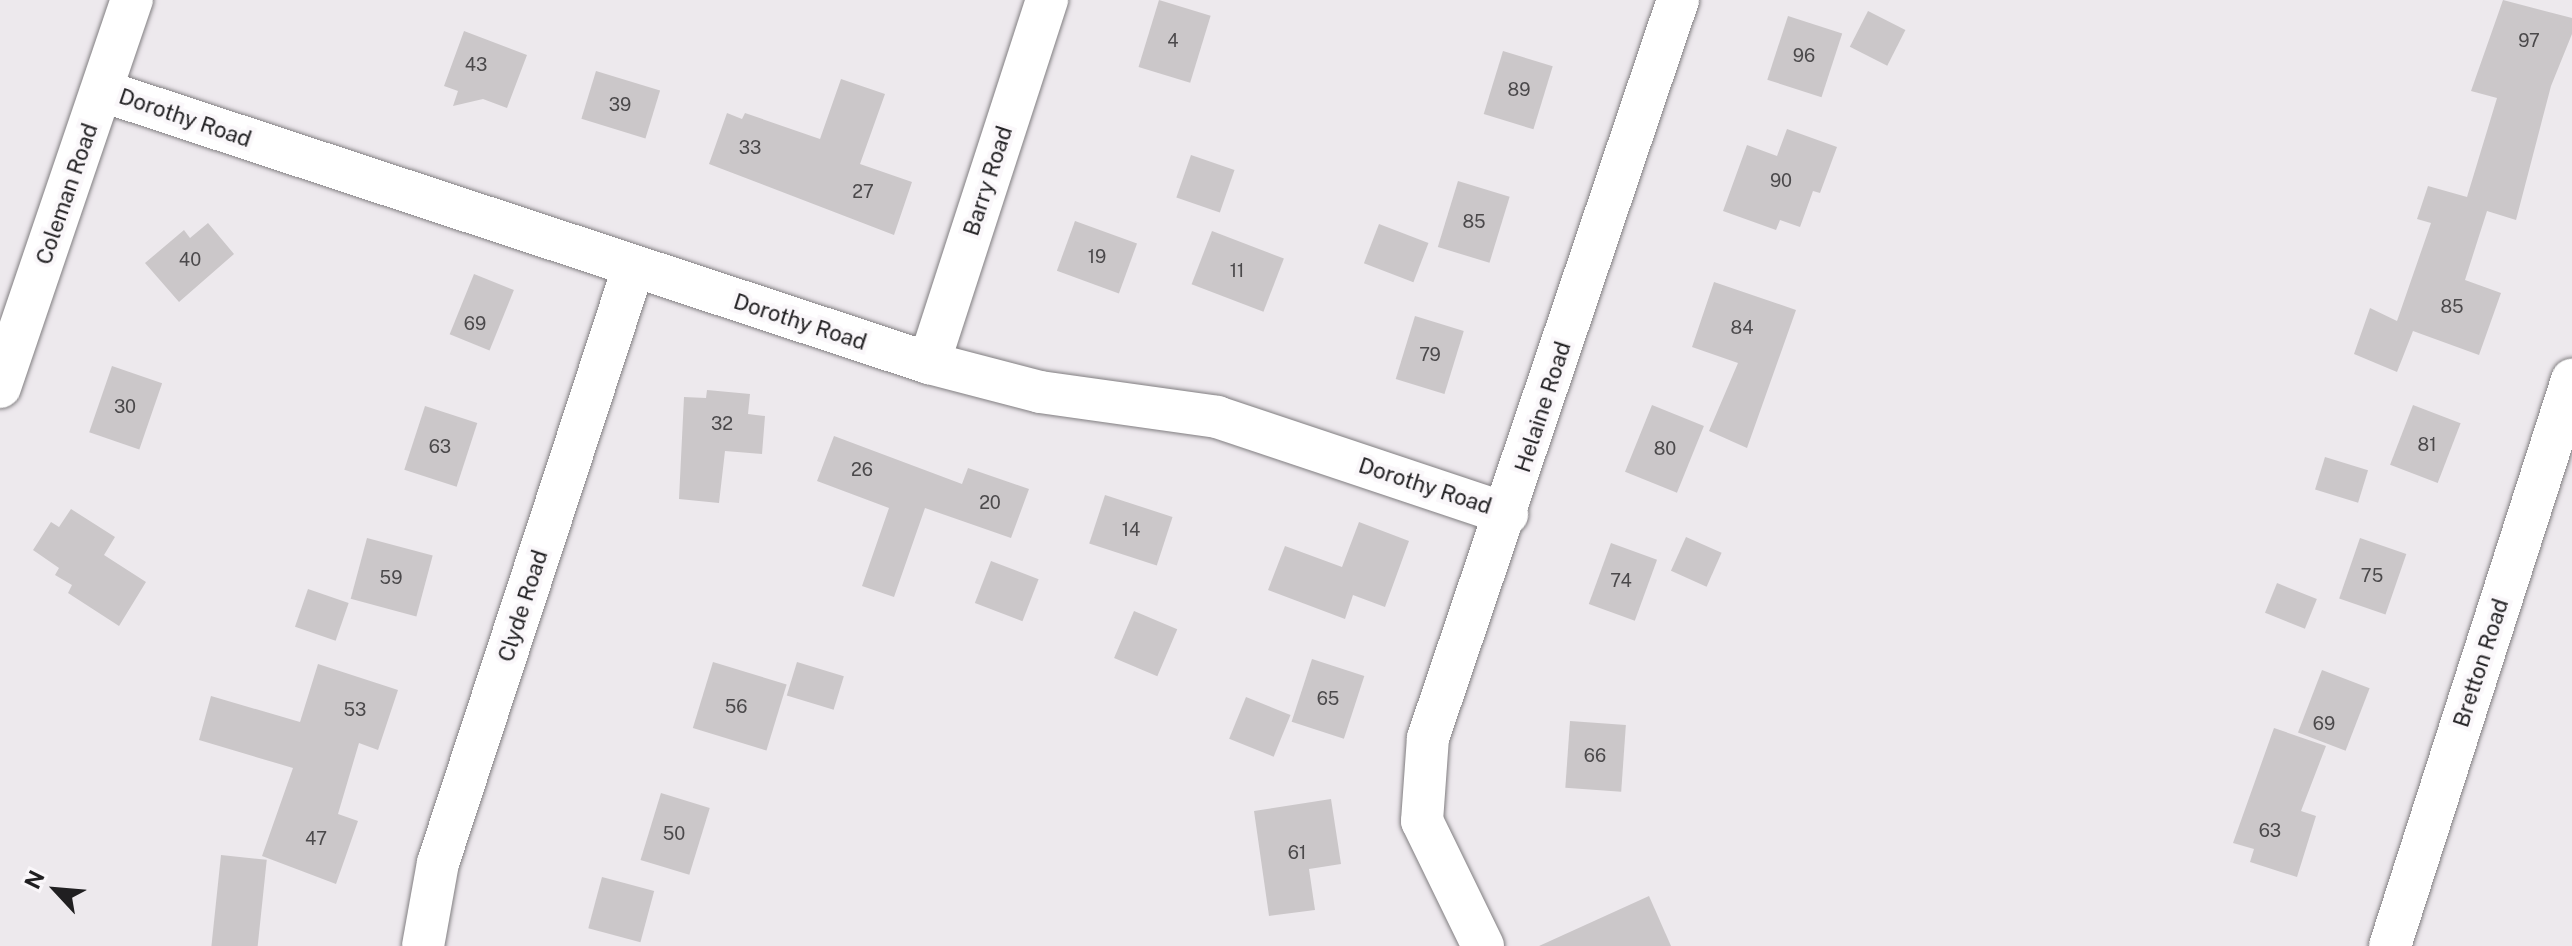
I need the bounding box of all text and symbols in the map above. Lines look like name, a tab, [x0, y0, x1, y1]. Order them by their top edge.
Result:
house number: 4	[1167, 30, 1179, 52]
house number: 97	[2518, 30, 2540, 52]
house number: 96	[1793, 45, 1815, 67]
house number: 43	[465, 54, 487, 76]
house number: 89	[1508, 79, 1530, 101]
street label: Dorothy Road	[115, 83, 255, 153]
house number: 39	[609, 94, 631, 116]
street label: Coleman Road	[31, 120, 103, 268]
street label: Barry Road	[958, 123, 1018, 239]
house number: 33	[739, 137, 761, 159]
house number: 90	[1770, 170, 1792, 192]
house number: 27	[852, 181, 874, 203]
house number: 85	[1462, 211, 1486, 233]
house number: 19	[1088, 246, 1106, 268]
house number: 40	[179, 249, 201, 271]
house number: 11	[1230, 260, 1244, 282]
street label: Dorothy Road	[730, 288, 870, 356]
house number: 85	[2440, 296, 2464, 318]
house number: 69	[464, 313, 486, 335]
house number: 84	[1731, 317, 1753, 339]
street label: Helaine Road	[1509, 338, 1577, 476]
house number: 79	[1419, 344, 1441, 366]
house number: 30	[114, 396, 136, 418]
house number: 32	[711, 413, 733, 435]
house number: 81	[2418, 434, 2436, 456]
house number: 63	[429, 436, 451, 458]
house number: 80	[1654, 438, 1676, 460]
street label: Dorothy Road	[1355, 452, 1495, 520]
house number: 26	[851, 459, 873, 481]
house number: 20	[979, 492, 1001, 514]
house number: 14	[1122, 519, 1140, 541]
street label: Clyde Road	[493, 547, 553, 665]
house number: 75	[2361, 565, 2383, 587]
house number: 59	[380, 567, 402, 589]
house number: 74	[1610, 570, 1632, 592]
street label: Bretton Road	[2448, 595, 2514, 731]
house number: 65	[1317, 688, 1339, 710]
house number: 56	[725, 696, 747, 718]
house number: 53	[344, 699, 366, 721]
house number: 69	[2313, 713, 2335, 735]
house number: 66	[1584, 745, 1606, 767]
house number: 63	[2259, 820, 2281, 842]
house number: 50	[663, 823, 685, 845]
house number: 47	[305, 828, 327, 850]
house number: 61	[1288, 842, 1306, 864]
north arrow	[16, 850, 96, 930]
text: N	[19, 866, 50, 893]

